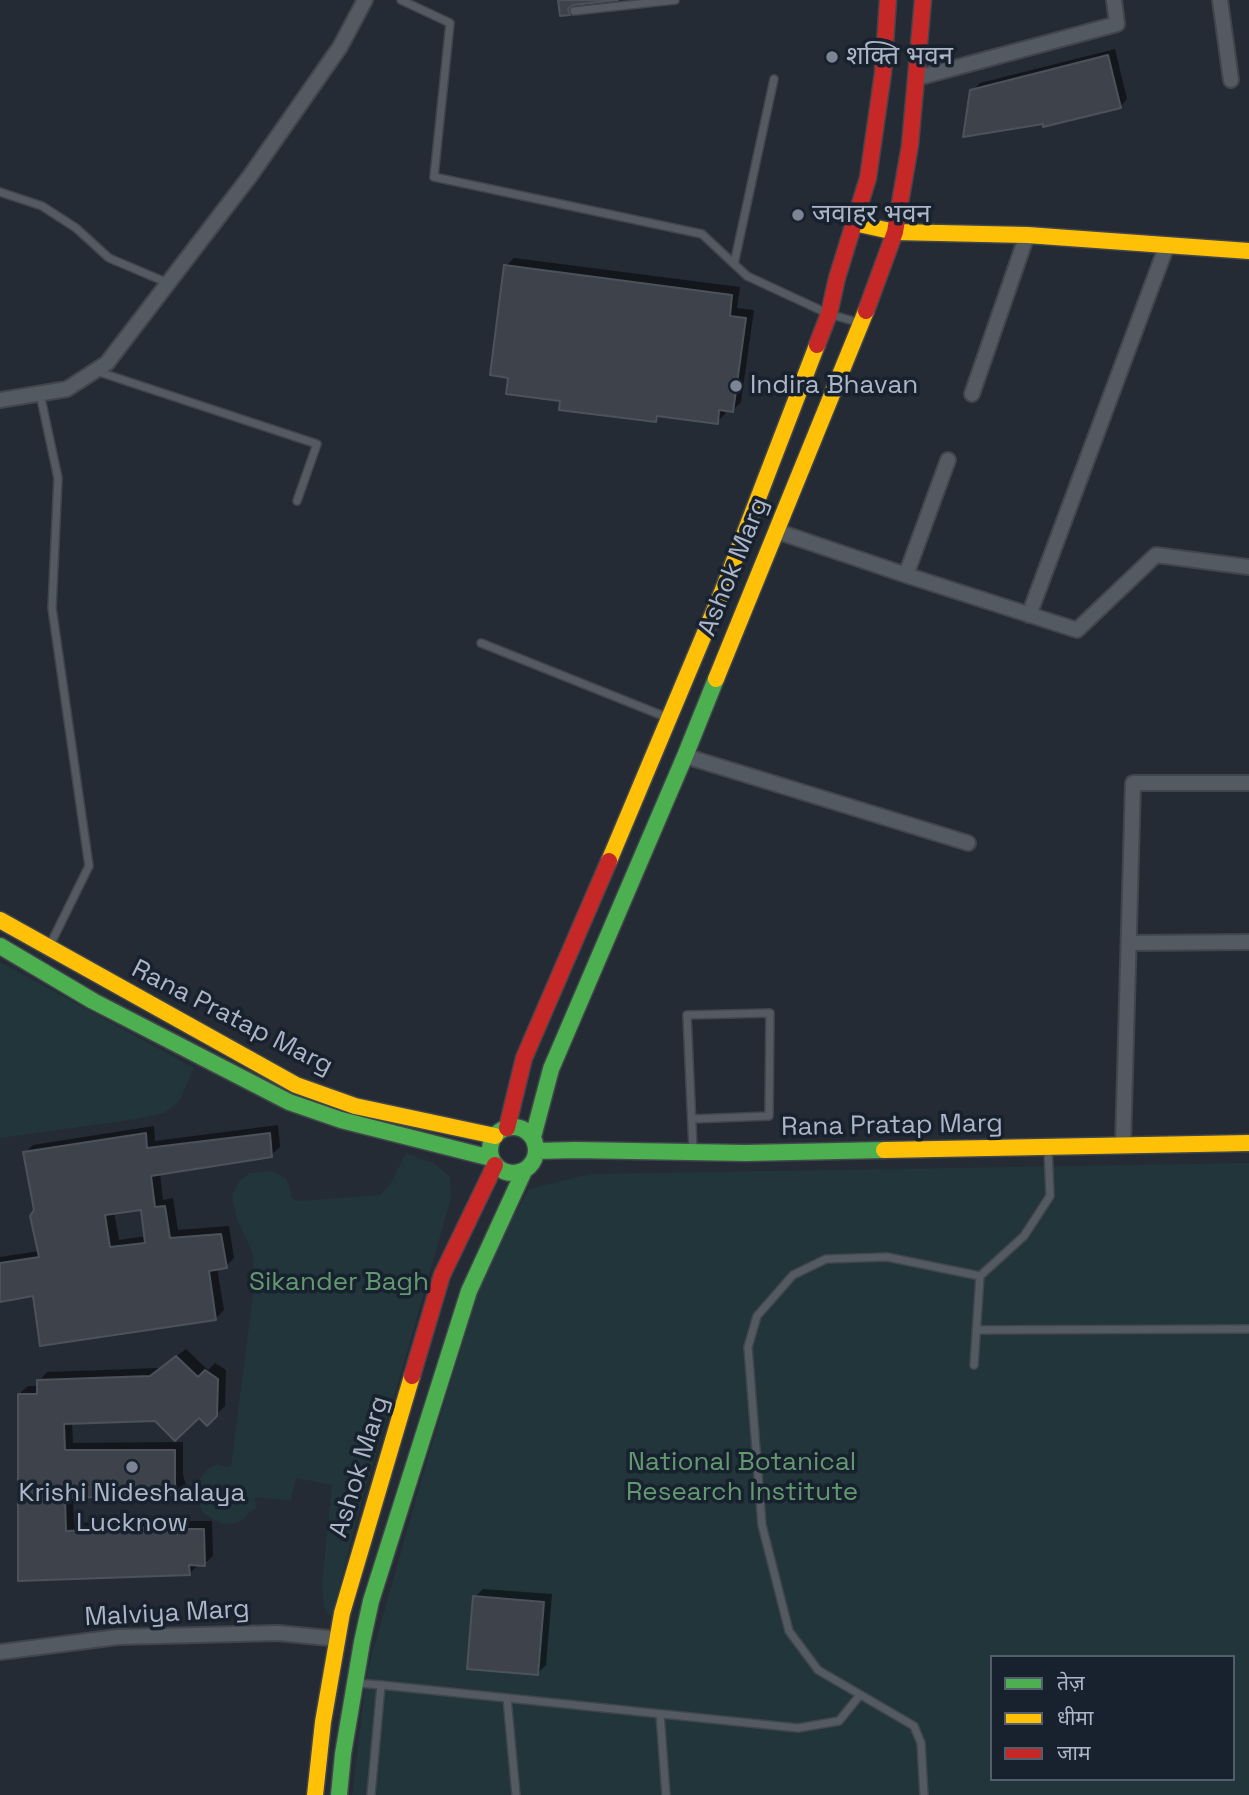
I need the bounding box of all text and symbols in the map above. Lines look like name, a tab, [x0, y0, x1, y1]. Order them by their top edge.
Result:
place label: शक्ति भवन	[846, 41, 953, 73]
marker: शक्ति भवन	[824, 49, 840, 65]
place label: जवाहर भवन	[812, 199, 931, 231]
marker: जवाहर भवन	[790, 207, 806, 223]
place label: Indira Bhavan	[750, 370, 918, 402]
marker: Indira Bhavan	[728, 378, 744, 394]
street label: Ashok Marg	[692, 493, 776, 641]
street label: Rana Pratap Marg	[126, 954, 338, 1082]
street label: Rana Pratap Marg	[781, 1108, 1003, 1144]
park label: Sikander Bagh	[249, 1267, 429, 1299]
street label: Ashok Marg	[324, 1393, 396, 1541]
park label: National Botanical Research Institute	[626, 1447, 858, 1508]
marker: Krishi Nideshalaya Lucknow	[124, 1459, 140, 1475]
place label: Krishi Nideshalaya Lucknow	[19, 1478, 245, 1540]
street label: Malviya Marg	[84, 1594, 250, 1634]
legend	[990, 1655, 1235, 1781]
text: तेज़	[1057, 1669, 1085, 1696]
text: धीमा	[1057, 1704, 1093, 1731]
text: जाम	[1057, 1739, 1091, 1766]

